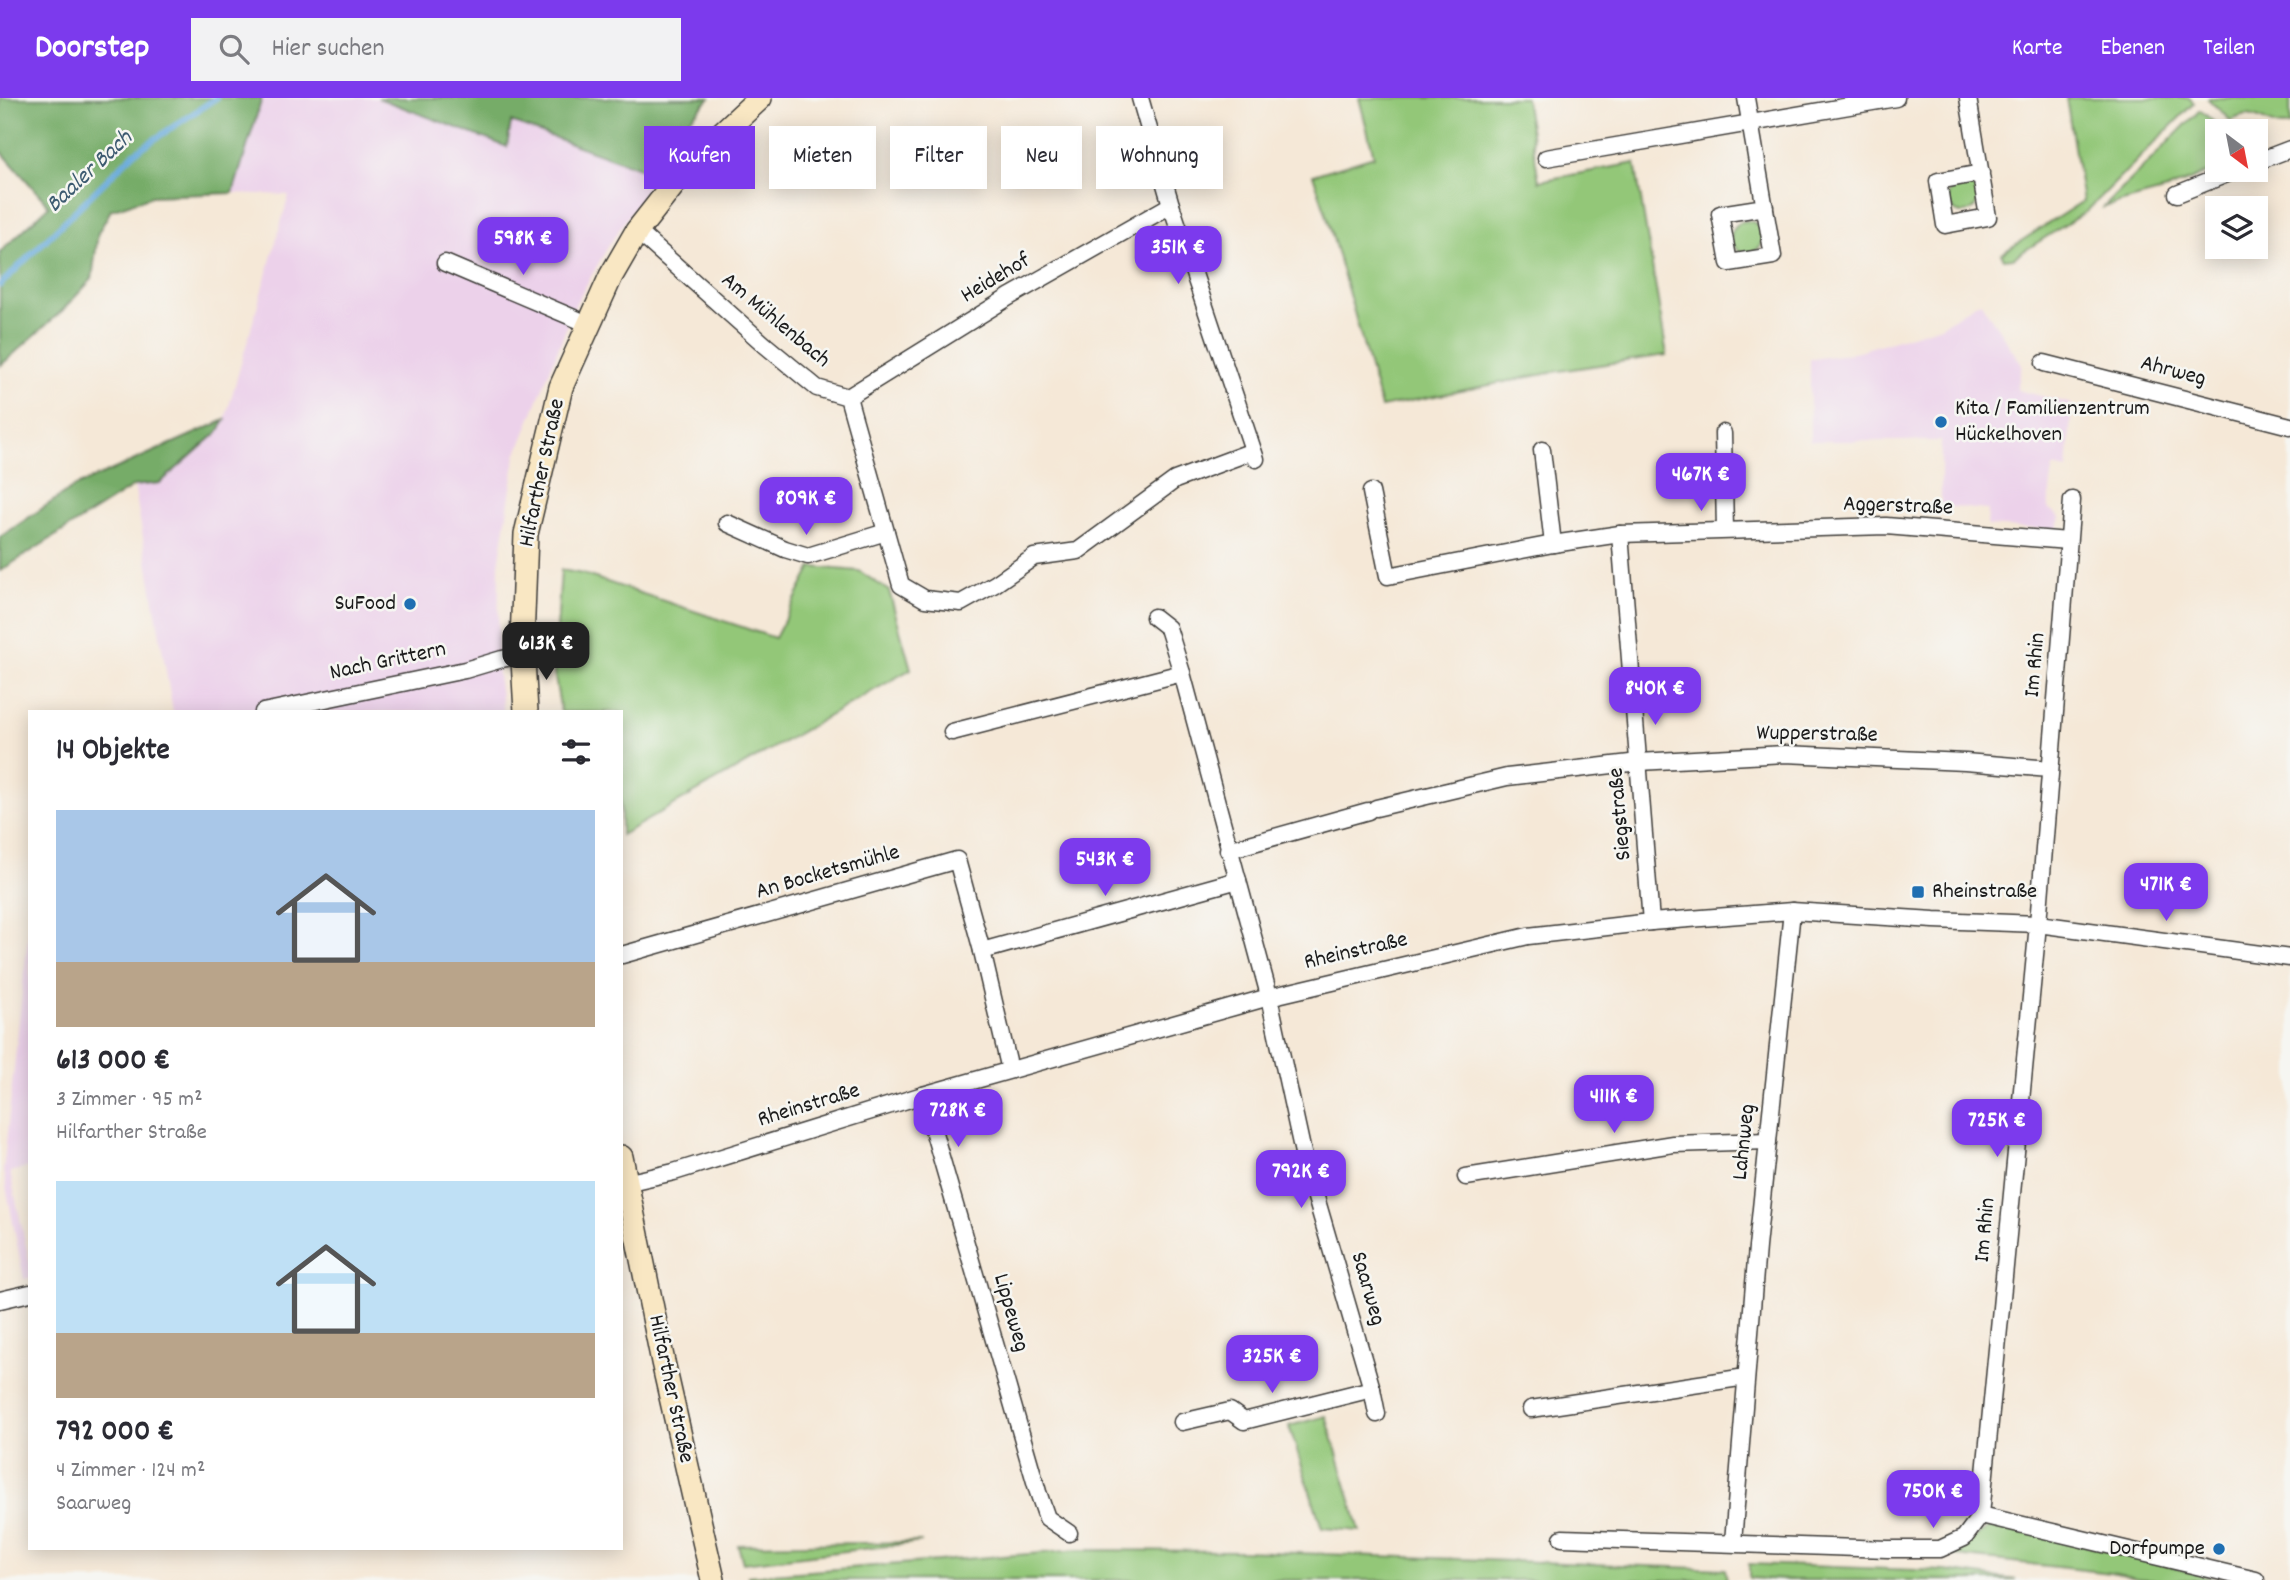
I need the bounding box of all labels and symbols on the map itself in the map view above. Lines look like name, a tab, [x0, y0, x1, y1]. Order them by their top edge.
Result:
north arrow	[2205, 119, 2268, 182]
water label: Baaler Bach	[39, 122, 142, 221]
pin: 598K €	[466, 218, 580, 277]
pin: 351K €	[1121, 226, 1235, 286]
street label: Heidehof	[955, 245, 1038, 313]
street label: Am Mühlenbach	[713, 265, 837, 377]
street label: Ahrweg	[2137, 347, 2209, 397]
place label: Kita / Familienzentrum Hückelhoven	[1955, 393, 2150, 452]
street label: Hilfarther Straße	[511, 396, 575, 550]
marker: Kita / Familienzentrum Hückelhoven	[1933, 414, 1949, 430]
pin: 467K €	[1644, 454, 1758, 513]
pin: 809K €	[749, 478, 863, 537]
street label: Aggerstraße	[1843, 489, 1953, 525]
place label: SuFood	[334, 588, 396, 621]
marker: SuFood	[402, 596, 418, 612]
pin: 613K €	[489, 622, 603, 682]
street label: Im Rhin	[2017, 631, 2055, 699]
street label: Nach Grittern	[327, 634, 449, 690]
pin: 840K €	[1598, 668, 1712, 727]
street label: Wupperstraße	[1756, 717, 1878, 753]
street label: Siegstraße	[1601, 766, 1641, 862]
street label: An Bocketsmühle	[752, 837, 904, 909]
pin: 543K €	[1048, 838, 1162, 898]
pin: 471K €	[2109, 864, 2223, 923]
place label: Rheinstraße	[1932, 876, 2037, 909]
marker: Rheinstraße	[1910, 884, 1926, 900]
street label: Rheinstraße	[1301, 924, 1411, 980]
street label: Rheinstraße	[754, 1075, 864, 1137]
pin: 411K €	[1557, 1076, 1671, 1135]
pin: 728K €	[901, 1090, 1015, 1149]
pin: 725K €	[1940, 1100, 2054, 1159]
street label: Lahnweg	[1725, 1102, 1765, 1182]
pin: 792K €	[1244, 1150, 1358, 1210]
street label: Im Rhin	[1967, 1196, 2005, 1264]
street label: Saarweg	[1341, 1248, 1393, 1330]
street label: Lippeweg	[983, 1270, 1037, 1356]
street label: Hilfarther Straße	[638, 1312, 702, 1466]
pin: 325K €	[1215, 1336, 1329, 1395]
pin: 750K €	[1876, 1470, 1990, 1530]
place label: Dorfpumpe	[2109, 1533, 2205, 1566]
marker: Dorfpumpe	[2211, 1541, 2227, 1557]

